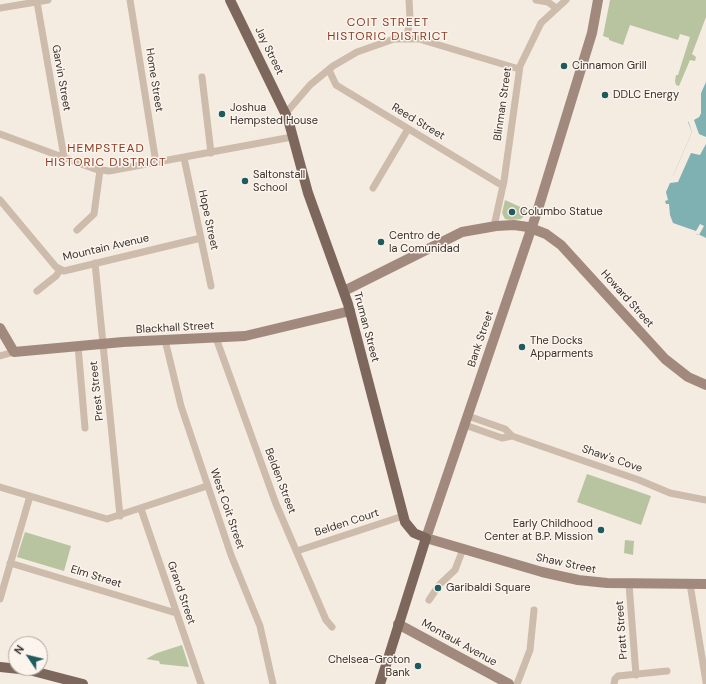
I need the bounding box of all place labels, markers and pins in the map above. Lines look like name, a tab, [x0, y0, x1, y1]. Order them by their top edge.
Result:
place label: Cinnamon Grill	[572, 59, 647, 73]
marker: Cinnamon Grill	[559, 61, 569, 71]
place label: DDLC Energy	[613, 88, 679, 102]
marker: DDLC Energy	[600, 90, 610, 100]
place label: Joshua Hempsted House	[230, 101, 318, 127]
marker: Joshua Hempsted House	[217, 109, 227, 119]
place label: Saltonstall School	[253, 168, 305, 194]
marker: Saltonstall School	[240, 176, 250, 186]
place label: Columbo Statue	[520, 205, 603, 219]
marker: Columbo Statue	[507, 207, 517, 217]
place label: Centro de la Comunidad	[389, 229, 460, 255]
marker: Centro de la Comunidad	[376, 237, 386, 247]
place label: The Docks Apparments	[530, 334, 593, 360]
marker: The Docks Apparments	[517, 342, 527, 352]
place label: Early Childhood Center at B.P. Mission	[484, 517, 593, 543]
marker: Early Childhood Center at B.P. Mission	[596, 525, 606, 535]
place label: Garibaldi Square	[446, 581, 530, 595]
marker: Garibaldi Square	[433, 583, 443, 593]
place label: Chelsea-Groton Bank	[328, 653, 410, 679]
marker: Chelsea-Groton Bank	[413, 661, 423, 671]

